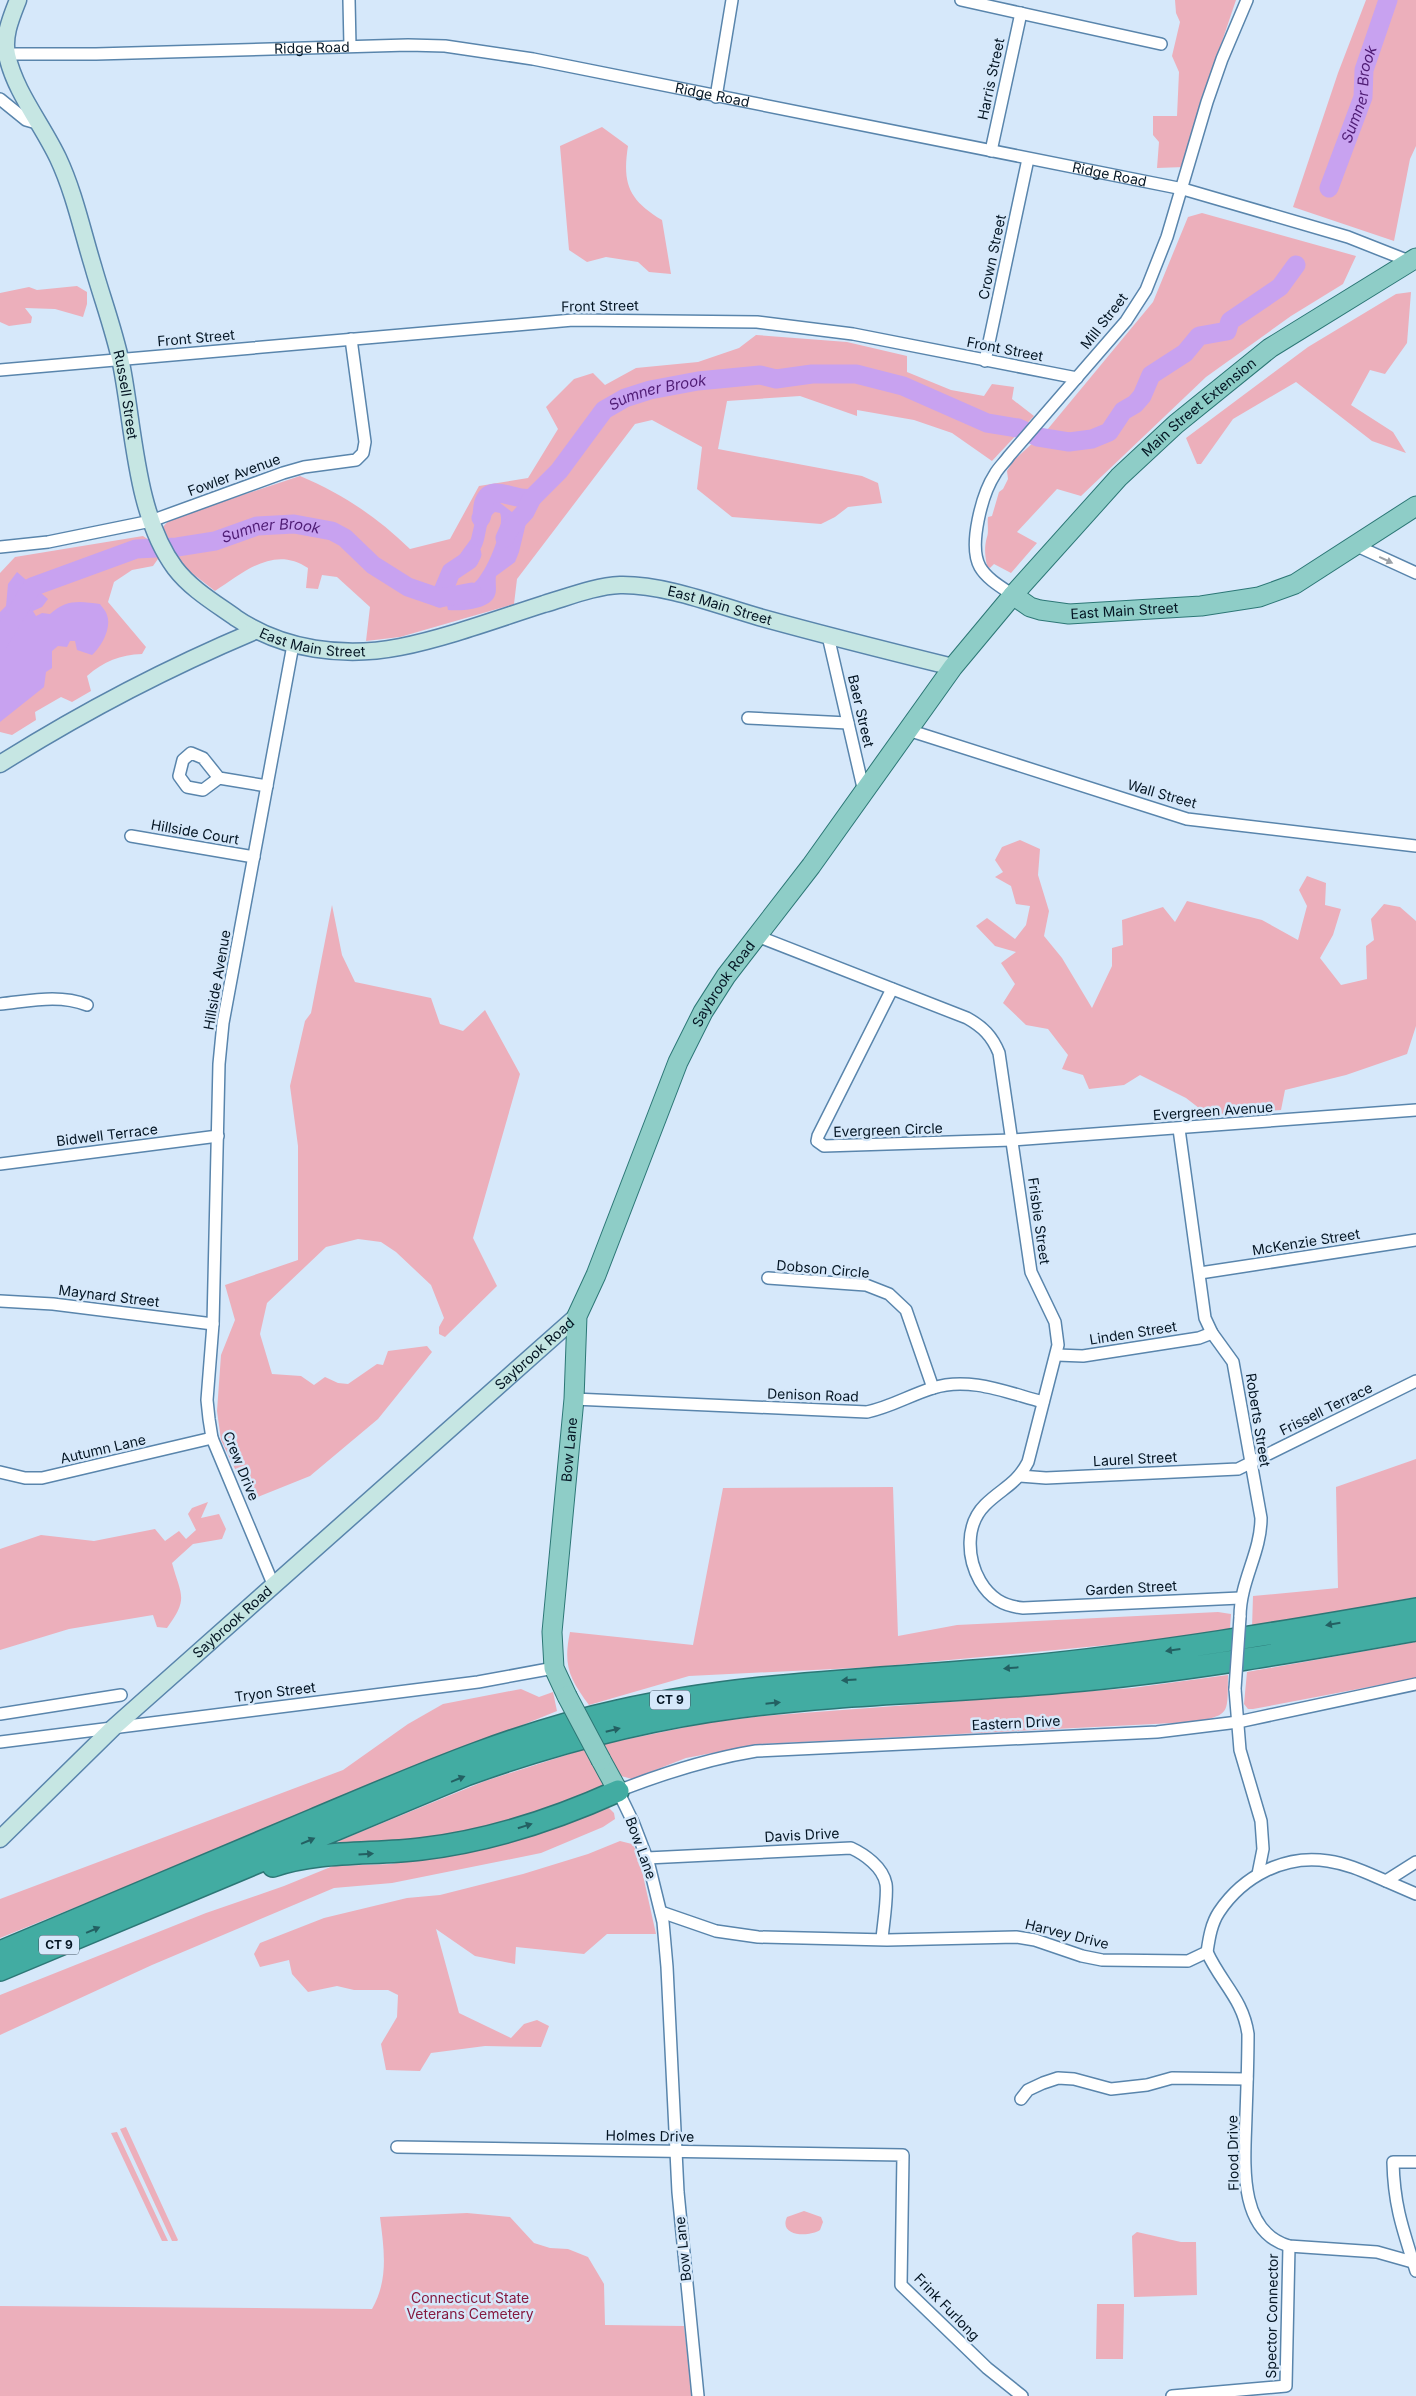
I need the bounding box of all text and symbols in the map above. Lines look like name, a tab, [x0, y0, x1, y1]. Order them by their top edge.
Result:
street label: Harris Street	[974, 36, 1008, 121]
street label: Ridge Road	[274, 38, 350, 57]
water label: Sumner Brook	[1337, 42, 1381, 146]
street label: Ridge Road	[674, 79, 751, 110]
street label: Ridge Road	[1071, 158, 1148, 190]
street label: Crown Street	[974, 212, 1009, 301]
street label: Mill Street	[1077, 289, 1131, 352]
street label: Front Street	[561, 296, 639, 315]
street label: Front Street	[157, 326, 236, 349]
street label: Front Street	[965, 333, 1045, 364]
street label: Russell Street	[110, 348, 142, 441]
street label: Main Street Extension	[1138, 354, 1259, 460]
water label: Sumner Brook	[605, 370, 708, 414]
street label: Fowler Avenue	[185, 450, 282, 499]
water label: Sumner Brook	[219, 514, 323, 547]
one-way arrow	[1379, 556, 1393, 564]
street label: East Main Street	[666, 582, 774, 628]
street label: East Main Street	[1070, 598, 1179, 622]
street label: East Main Street	[257, 624, 366, 660]
street label: Baer Street	[845, 673, 878, 749]
street label: Wall Street	[1126, 776, 1199, 812]
street label: Hillside Court	[150, 815, 241, 848]
street label: Hillside Avenue	[199, 929, 234, 1031]
street label: Saybrook Road	[688, 937, 758, 1029]
street label: Evergreen Avenue	[1152, 1098, 1274, 1123]
street label: Evergreen Circle	[833, 1119, 943, 1140]
street label: Bidwell Terrace	[55, 1120, 159, 1149]
street label: Frisbie Street	[1025, 1176, 1054, 1266]
street label: McKenzie Street	[1251, 1225, 1361, 1258]
street label: Dobson Circle	[776, 1256, 870, 1281]
street label: Maynard Street	[58, 1281, 161, 1310]
street label: Saybrook Road	[491, 1314, 577, 1393]
street label: Linden Street	[1088, 1317, 1178, 1348]
street label: Roberts Street	[1243, 1372, 1274, 1468]
street label: Frissell Terrace	[1277, 1379, 1375, 1438]
street label: Denison Road	[767, 1384, 859, 1405]
street label: Bow Lane	[557, 1417, 580, 1483]
street label: Crew Drive	[220, 1429, 263, 1503]
street label: Autumn Lane	[58, 1430, 147, 1467]
street label: Laurel Street	[1093, 1448, 1178, 1469]
street label: Garden Street	[1085, 1577, 1178, 1598]
street label: Saybrook Road	[189, 1582, 275, 1661]
one-way arrow	[1326, 1620, 1341, 1628]
one-way arrow	[1165, 1646, 1181, 1654]
one-way arrow	[1003, 1664, 1019, 1672]
one-way arrow	[841, 1677, 857, 1685]
street label: Tryon Street	[233, 1678, 317, 1705]
road number: CT 9	[650, 1690, 690, 1710]
one-way arrow	[765, 1699, 781, 1707]
street label: Eastern Drive	[971, 1712, 1061, 1733]
one-way arrow	[605, 1726, 620, 1734]
one-way arrow	[450, 1774, 465, 1782]
street label: Bow Lane	[622, 1814, 661, 1881]
one-way arrow	[518, 1822, 533, 1830]
street label: Davis Drive	[764, 1824, 840, 1845]
one-way arrow	[300, 1836, 315, 1844]
one-way arrow	[358, 1850, 374, 1858]
street label: Harvey Drive	[1023, 1915, 1111, 1952]
one-way arrow	[86, 1926, 100, 1934]
road number: CT 9	[39, 1936, 79, 1954]
street label: Flood Drive	[1223, 2115, 1242, 2191]
street label: Holmes Drive	[606, 2126, 694, 2145]
street label: Bow Lane	[671, 2216, 694, 2282]
street label: Spector Connector	[1262, 2253, 1281, 2379]
street label: Frink Furlong	[911, 2270, 984, 2344]
park label: Connecticut State Veterans Cemetery	[406, 2289, 534, 2322]

